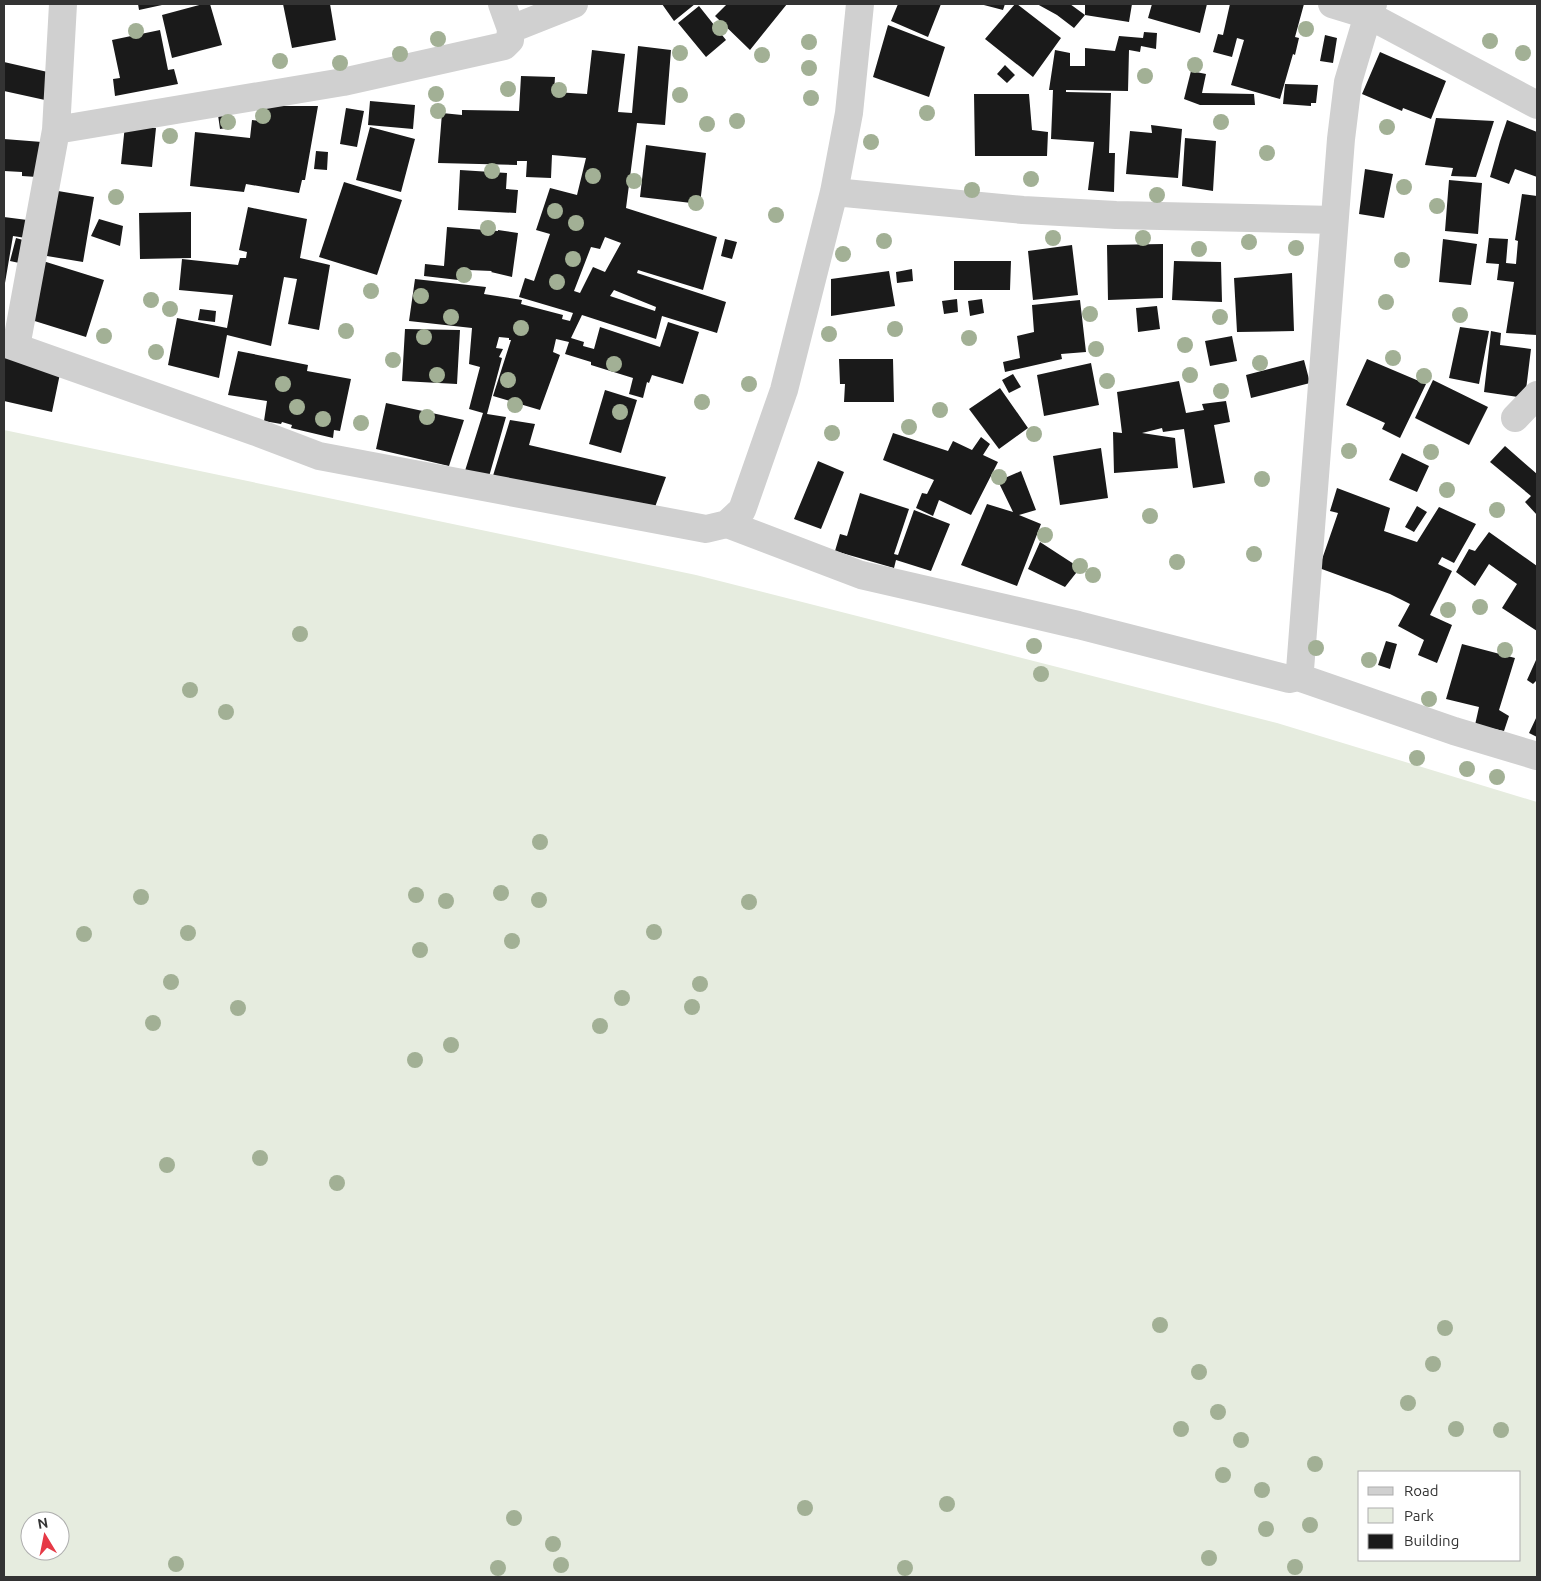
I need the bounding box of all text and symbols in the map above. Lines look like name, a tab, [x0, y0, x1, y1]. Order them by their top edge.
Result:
legend	[1358, 1471, 1521, 1561]
text: Road	[1404, 1482, 1439, 1499]
text: Park	[1404, 1507, 1434, 1524]
north arrow	[20, 1511, 70, 1561]
text: N	[36, 1514, 49, 1532]
text: Building	[1404, 1532, 1459, 1549]

